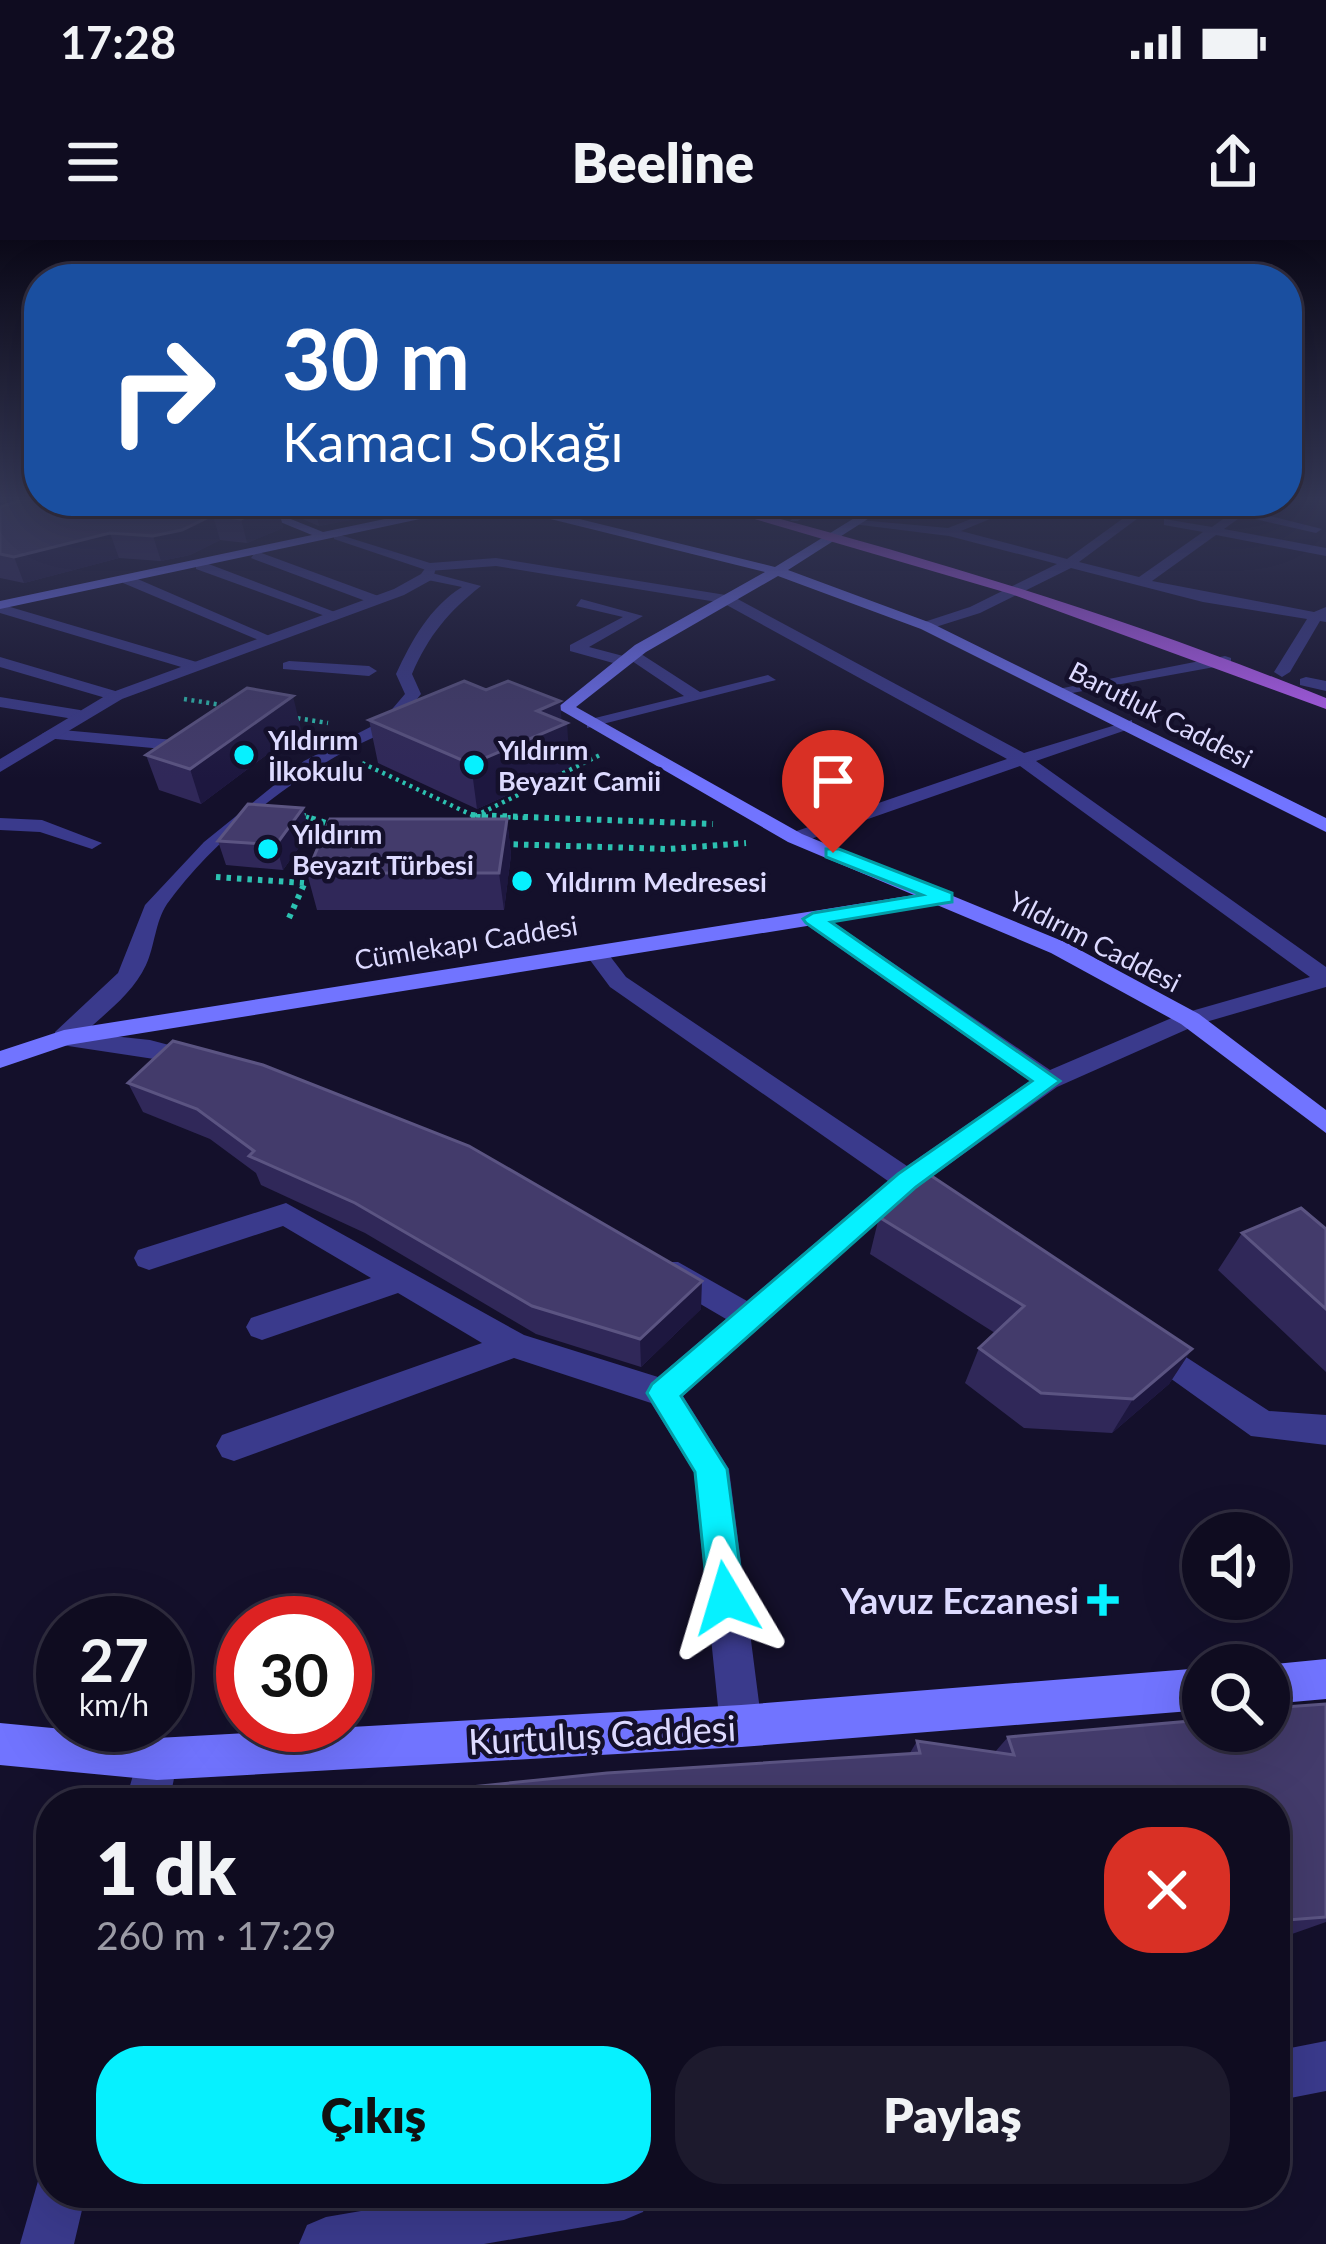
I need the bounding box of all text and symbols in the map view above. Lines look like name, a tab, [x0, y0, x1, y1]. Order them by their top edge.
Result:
text: 17:28	[60, 15, 176, 69]
icon: menu	[60, 129, 126, 195]
icon: share	[1200, 129, 1266, 195]
text: Beeline	[572, 130, 754, 195]
text: 30 m	[282, 307, 470, 408]
icon: right	[84, 312, 240, 468]
text: Kamacı Sokağı	[282, 409, 623, 474]
street label: Barutluk Caddesi	[1064, 654, 1258, 774]
place label: Yıldırım İlkokulu	[267, 723, 363, 787]
pin	[782, 730, 884, 853]
place label: Yıldırım Beyazıt Camii	[497, 733, 661, 797]
marker: Yıldırım İlkokulu	[231, 742, 257, 768]
icon: arrive	[800, 748, 866, 814]
marker: Yıldırım Beyazıt Camii	[461, 752, 487, 778]
place label: Yıldırım Beyazıt Türbesi	[291, 817, 474, 881]
marker: Yıldırım Beyazıt Türbesi	[255, 836, 281, 862]
place label: Yıldırım Medresesi	[545, 865, 767, 898]
marker: Yıldırım Medresesi	[509, 868, 535, 894]
street label: Yıldırım Caddesi	[1003, 883, 1187, 999]
street label: Cümlekapı Caddesi	[352, 908, 580, 976]
map controls	[1182, 1512, 1290, 1752]
button: sound	[1182, 1512, 1290, 1620]
position arrow	[663, 1535, 789, 1661]
place label: Yavuz Eczanesi	[840, 1578, 1079, 1622]
marker: Yavuz Eczanesi	[1090, 1587, 1116, 1613]
speed limit sign: 30	[216, 1596, 372, 1752]
text: 27	[79, 1623, 149, 1695]
button: search	[1182, 1644, 1290, 1752]
text: km/h	[79, 1686, 149, 1722]
street label: Kurtuluş Caddesi	[467, 1705, 737, 1763]
text: 1 dk	[96, 1824, 236, 1910]
button: close	[1104, 1827, 1230, 1953]
text: 260 m · 17:29	[96, 1912, 336, 1958]
button: Çıkış	[96, 2046, 651, 2184]
button: Paylaş	[675, 2046, 1230, 2184]

